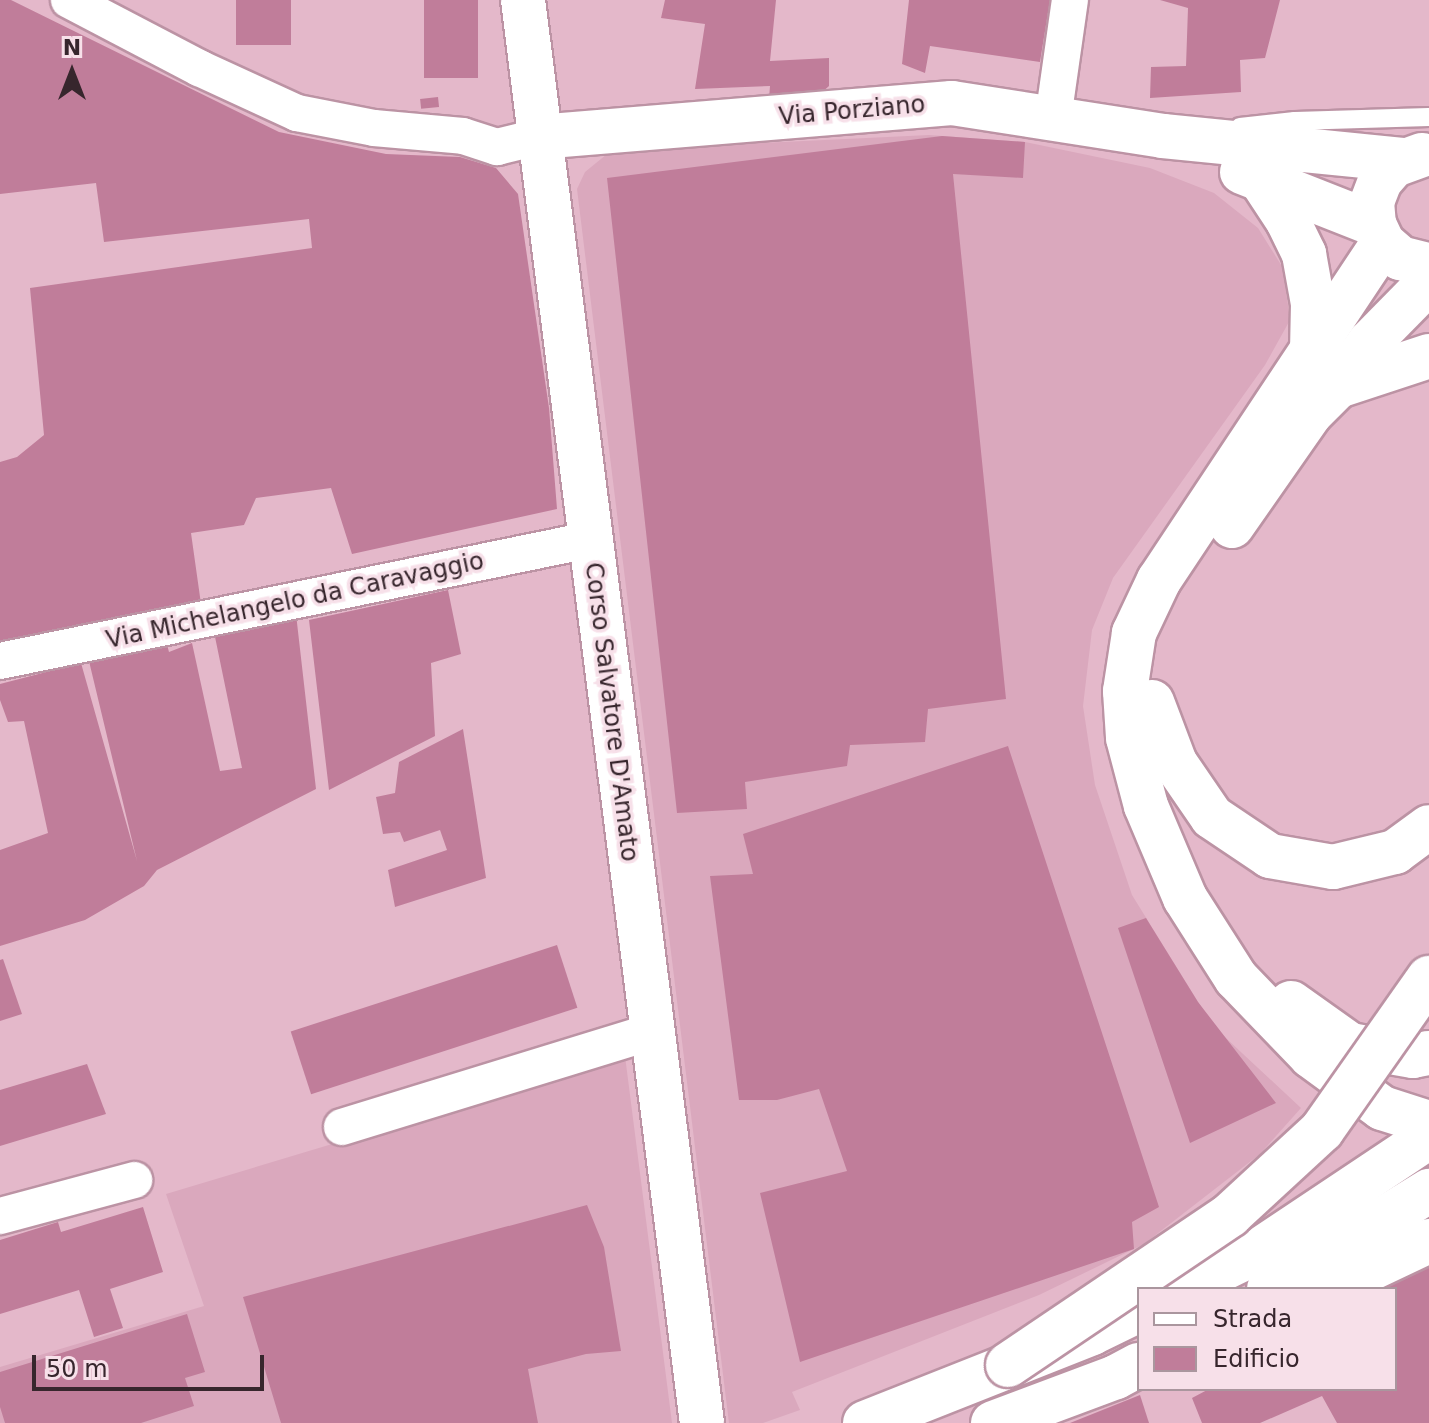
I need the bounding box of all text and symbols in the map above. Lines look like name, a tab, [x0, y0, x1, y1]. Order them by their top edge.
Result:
north arrow	[32, 32, 112, 112]
text: N	[63, 35, 81, 60]
street label: Via Porziano	[778, 90, 926, 132]
street label: Via Michelangelo da Caravaggio	[104, 547, 486, 655]
street label: Corso Salvatore D'Amato	[578, 561, 644, 863]
legend	[1137, 1287, 1397, 1391]
text: Strada	[1213, 1305, 1292, 1333]
scale bar	[36, 1339, 268, 1389]
text: Edificio	[1213, 1345, 1300, 1373]
text: 50 m	[46, 1355, 108, 1383]

